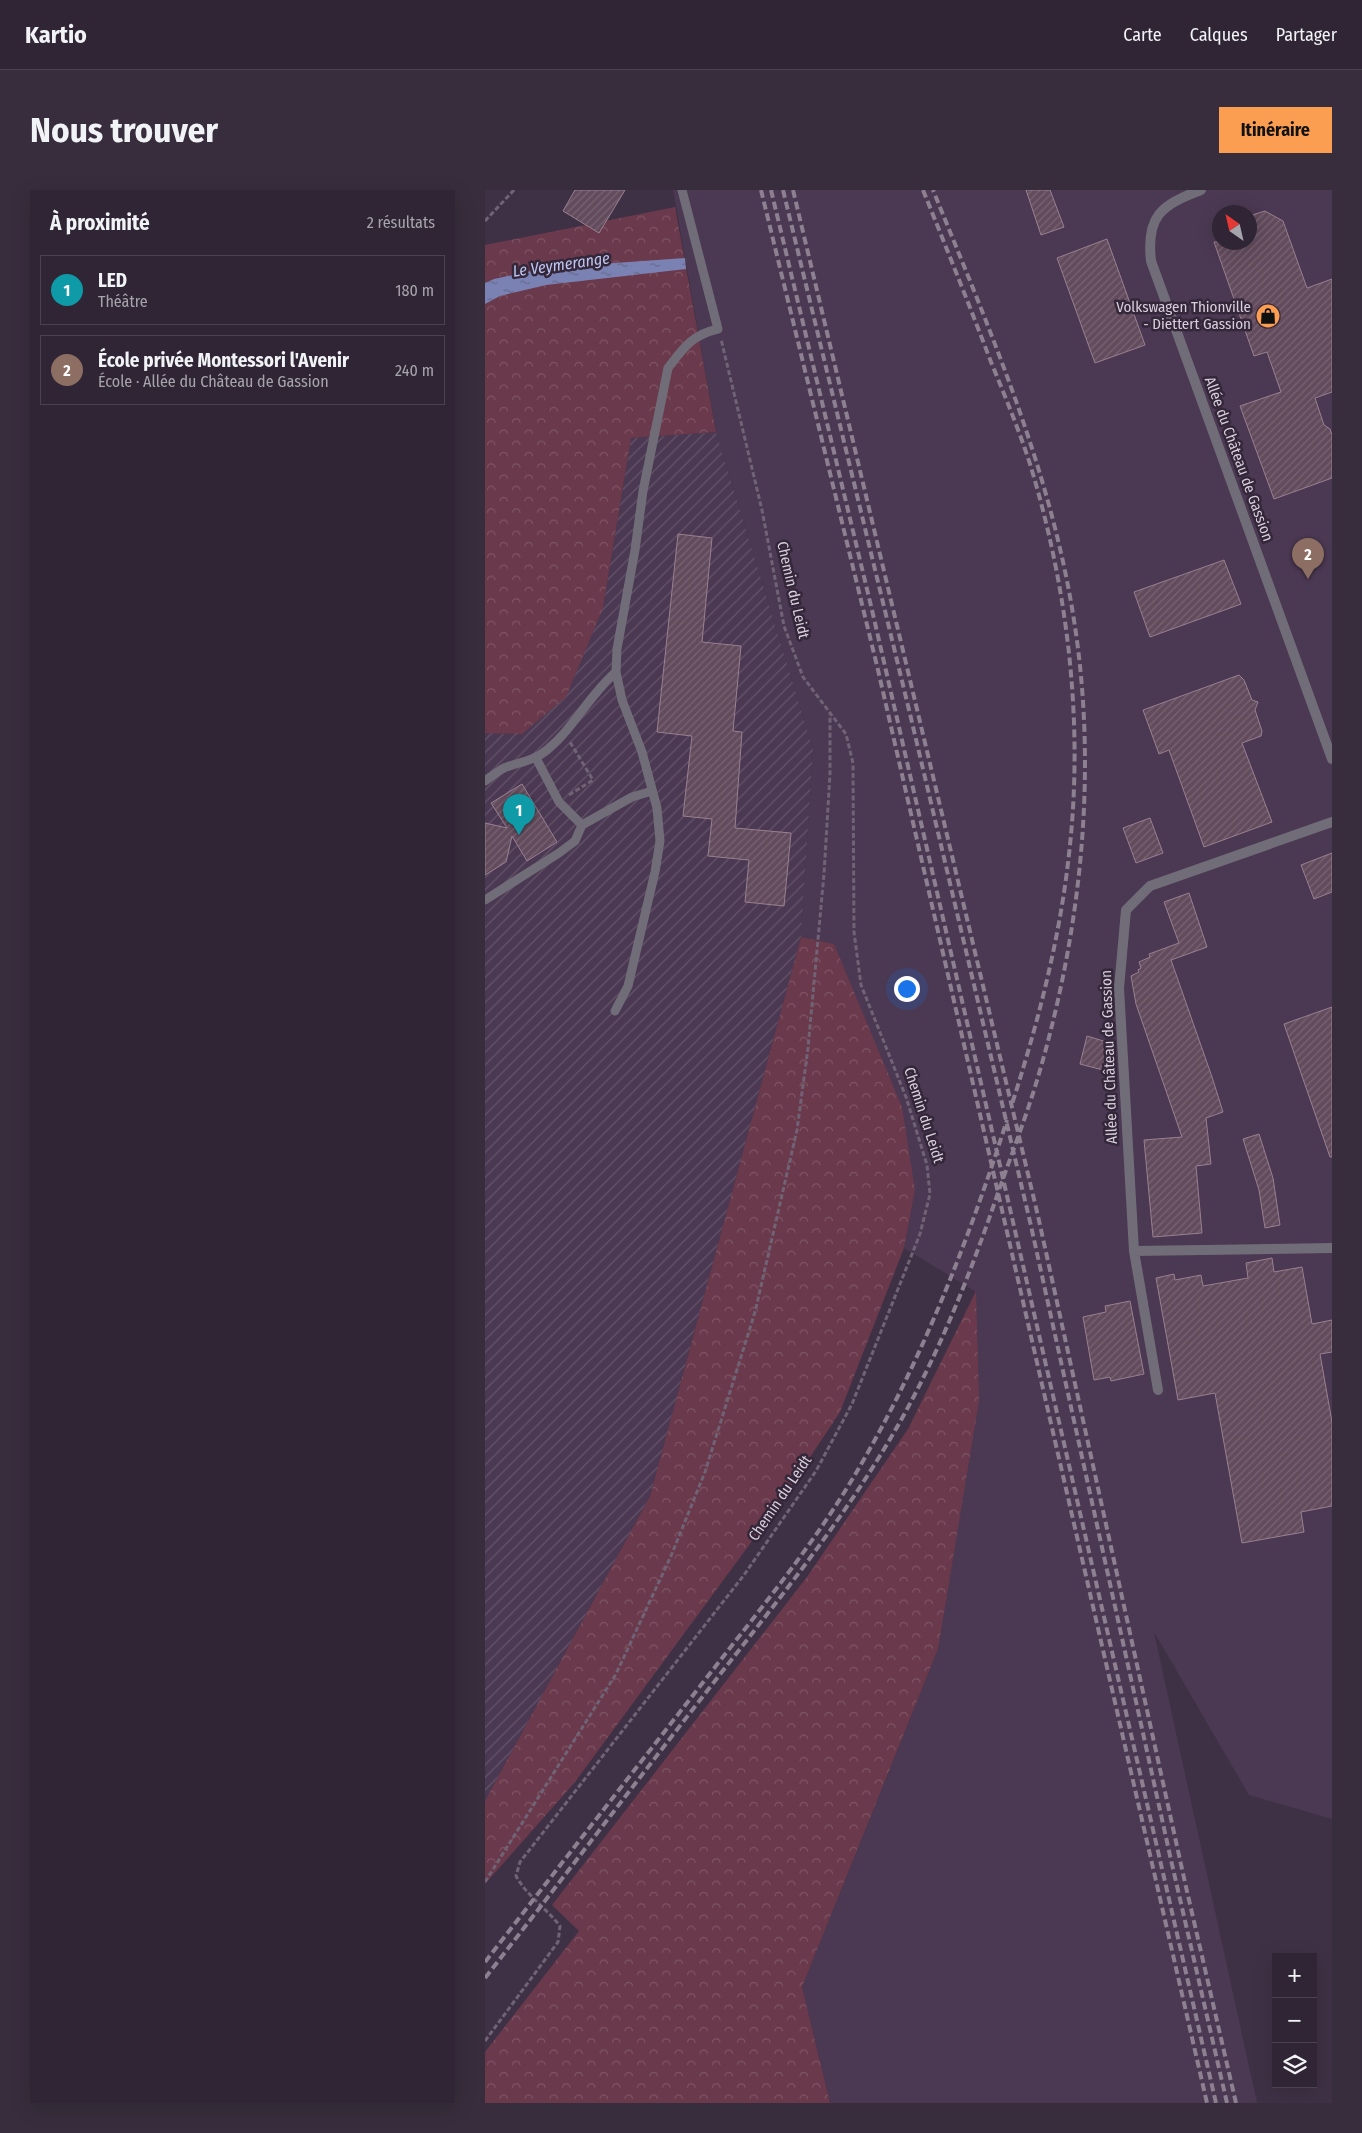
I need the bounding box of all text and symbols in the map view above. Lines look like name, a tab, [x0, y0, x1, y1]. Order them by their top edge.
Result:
text: Kartio	[25, 21, 87, 49]
text: Carte	[1123, 24, 1162, 46]
text: Calques	[1190, 24, 1248, 46]
text: Partager	[1276, 24, 1337, 46]
button: Itinéraire	[1219, 107, 1332, 153]
text: Nous trouver	[30, 109, 218, 151]
north arrow	[1212, 205, 1257, 250]
text: À proximité	[50, 210, 150, 236]
text: 2 résultats	[367, 213, 435, 232]
water label: Le Veymerange	[511, 248, 611, 281]
text: LED	[98, 269, 127, 292]
text: 1	[64, 281, 70, 300]
text: 180 m	[395, 281, 434, 300]
text: Théâtre	[98, 292, 148, 311]
place label: Volkswagen Thionville - Diettert Gassion	[1116, 298, 1251, 333]
shop icon: Volkswagen Thionville - Diettert Gassion	[1255, 303, 1281, 329]
text: École privée Montessori l'Avenir	[98, 349, 349, 372]
text: 2	[63, 361, 71, 380]
text: 240 m	[395, 361, 434, 380]
text: École · Allée du Château de Gassion	[98, 372, 329, 391]
street label: Allée du Château de Gassion	[1201, 374, 1277, 544]
pin: 2	[1292, 538, 1324, 579]
street label: Chemin du Leidt	[773, 540, 813, 641]
pin: 1	[503, 794, 535, 835]
street label: Allée du Château de Gassion	[1097, 970, 1121, 1144]
your location	[894, 976, 920, 1002]
street label: Chemin du Leidt	[900, 1065, 948, 1165]
street label: Chemin du Leidt	[745, 1452, 815, 1544]
map controls	[1272, 1953, 1317, 2088]
button: +	[1272, 1953, 1317, 1998]
button: −	[1272, 1998, 1317, 2043]
button: layers	[1272, 2043, 1317, 2088]

